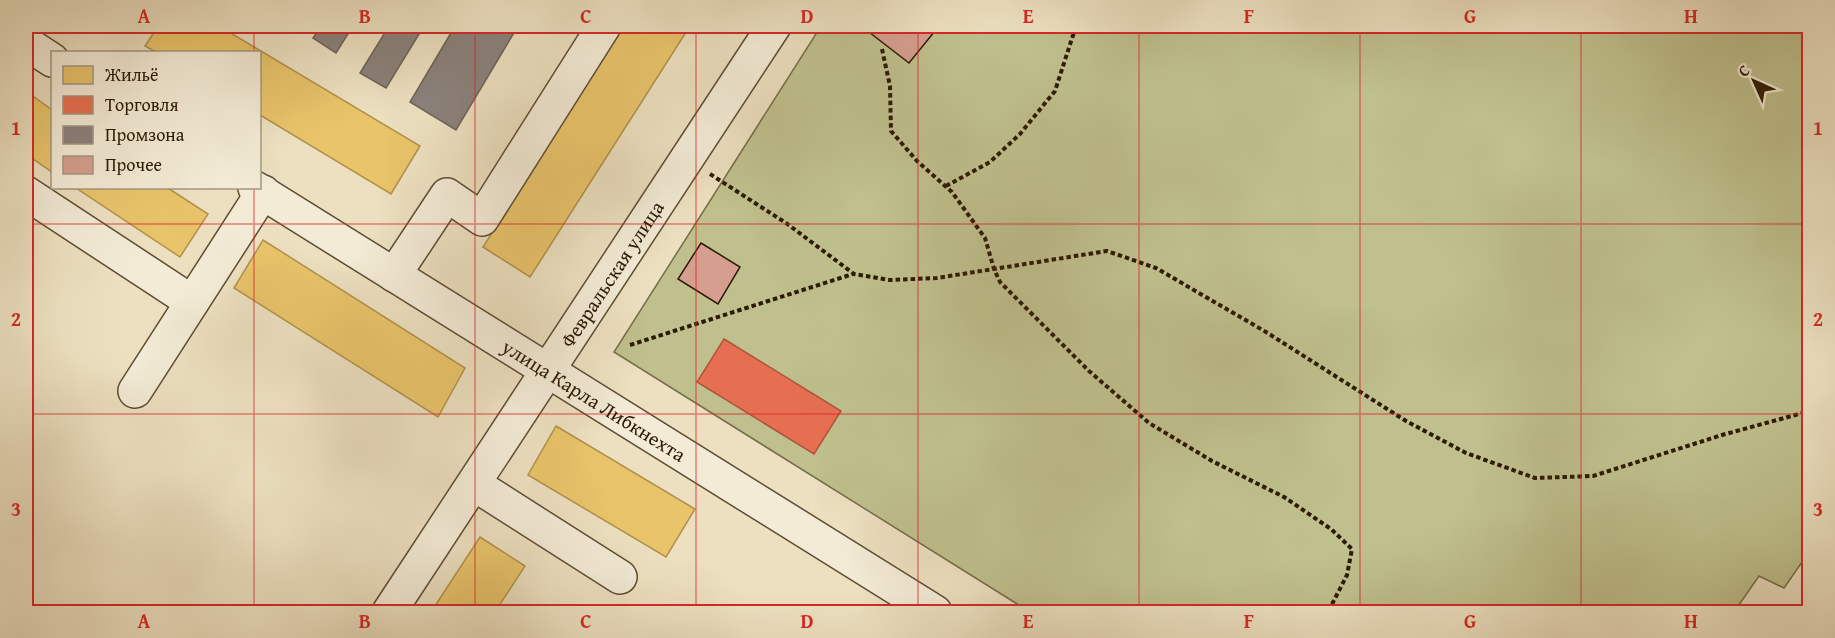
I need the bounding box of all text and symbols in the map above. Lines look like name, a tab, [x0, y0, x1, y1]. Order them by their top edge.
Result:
text: A	[138, 1, 151, 30]
text: B	[359, 1, 371, 30]
text: C	[580, 1, 592, 30]
text: D	[800, 1, 814, 30]
text: E	[1023, 1, 1034, 30]
text: F	[1244, 1, 1254, 30]
text: G	[1464, 1, 1476, 30]
text: H	[1684, 1, 1698, 30]
legend	[51, 51, 261, 189]
north arrow	[1724, 51, 1784, 111]
text: С	[1732, 59, 1755, 82]
text: Жильё	[104, 61, 159, 88]
text: Торговля	[105, 91, 179, 118]
text: 1	[11, 113, 21, 142]
text: 1	[1813, 113, 1823, 142]
text: Промзона	[105, 121, 185, 148]
text: Прочее	[105, 151, 162, 178]
street label: Февральская улица	[552, 194, 671, 353]
text: 2	[11, 304, 21, 333]
text: 2	[1813, 304, 1823, 333]
street label: улица Карла Либкнехта	[496, 331, 692, 468]
text: 3	[11, 494, 21, 523]
text: 3	[1813, 494, 1823, 523]
text: A	[138, 606, 151, 635]
text: B	[359, 606, 371, 635]
text: C	[580, 606, 592, 635]
text: D	[800, 606, 814, 635]
text: E	[1023, 606, 1034, 635]
text: F	[1244, 606, 1254, 635]
text: G	[1464, 606, 1476, 635]
text: H	[1684, 606, 1698, 635]

